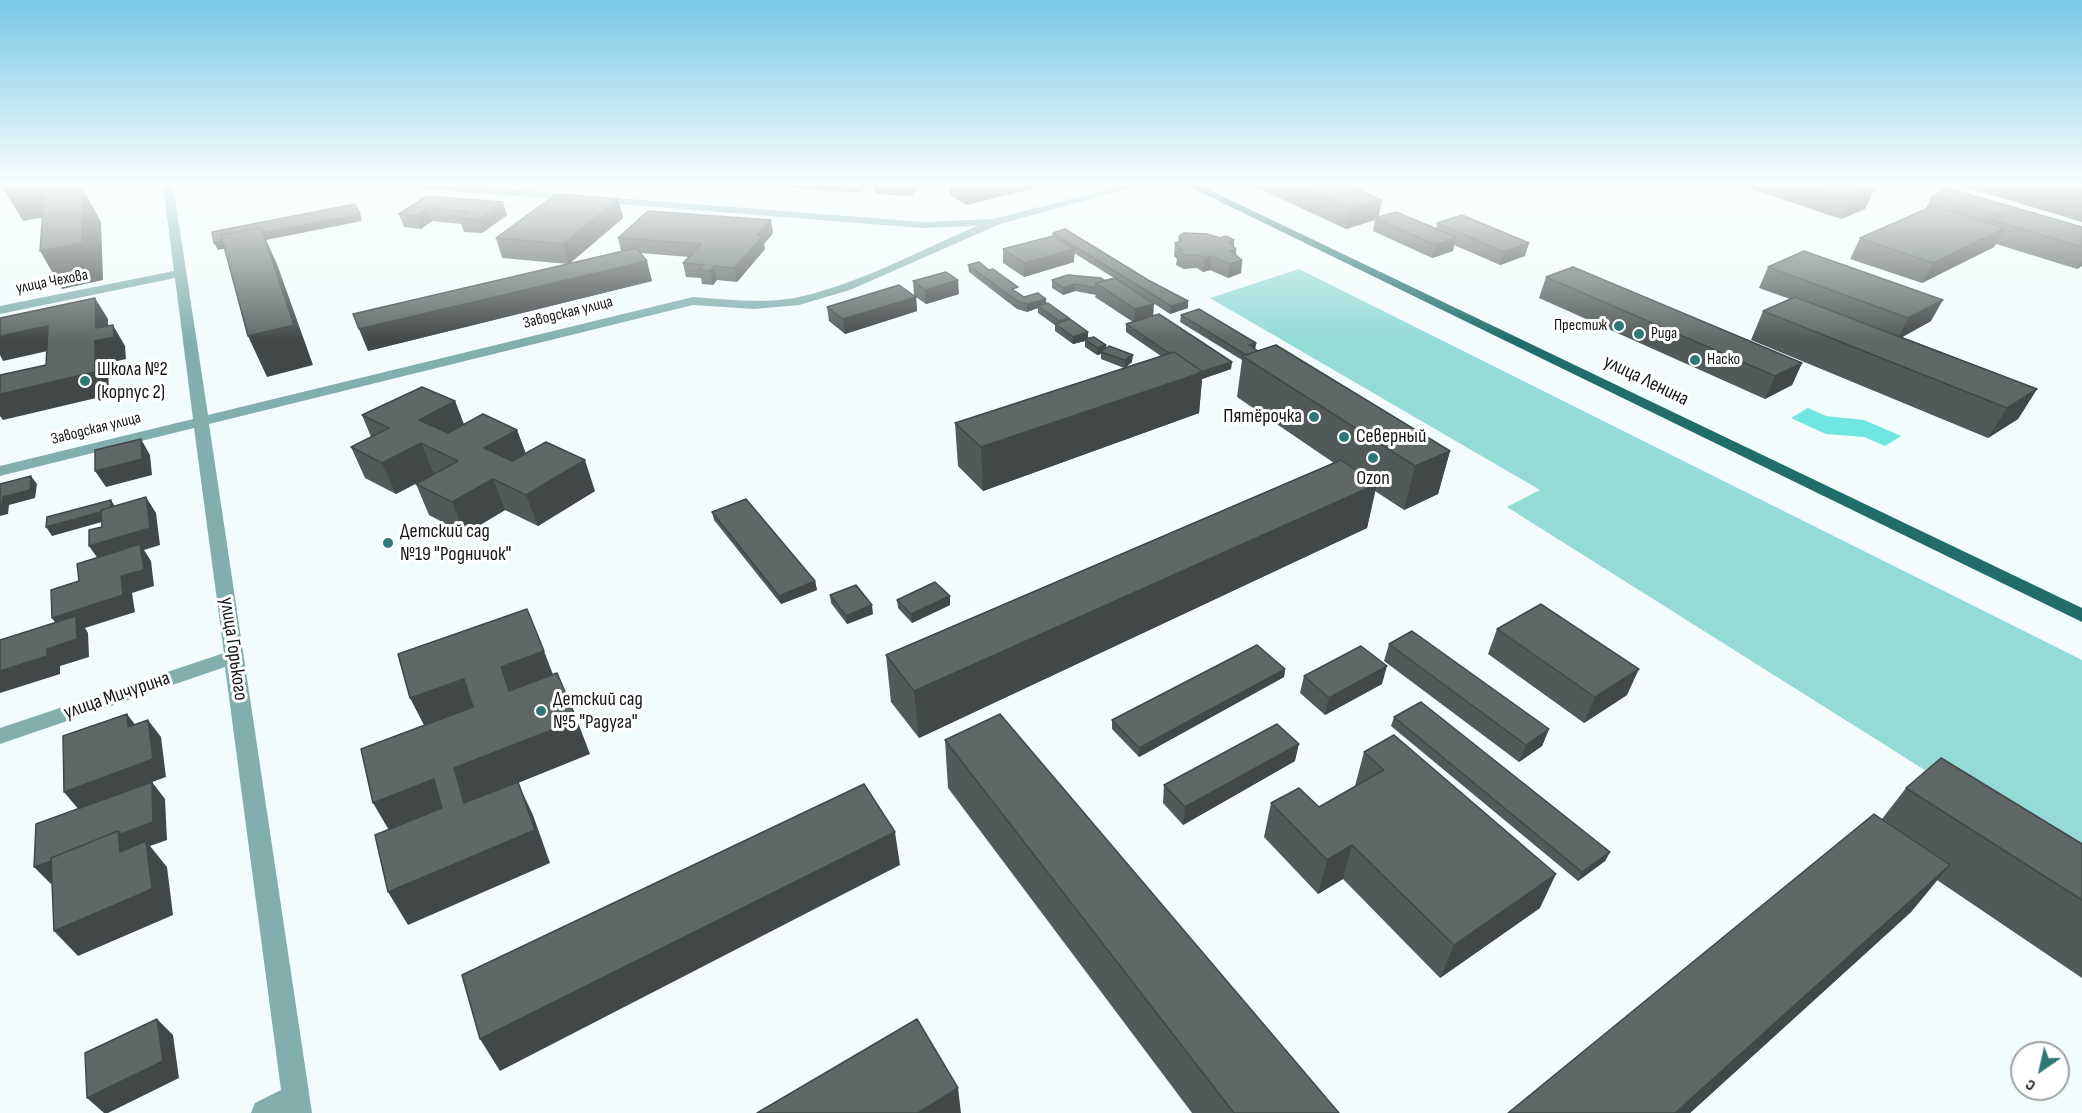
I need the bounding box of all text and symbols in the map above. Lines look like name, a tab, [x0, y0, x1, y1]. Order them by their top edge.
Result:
street label: улица Чехова	[14, 266, 90, 298]
street label: Заводская улица	[521, 293, 615, 333]
place label: Престиж	[1554, 316, 1607, 336]
marker: Престиж	[1612, 319, 1626, 333]
place label: Рида	[1651, 324, 1677, 344]
marker: Рида	[1632, 327, 1646, 341]
street label: улица Ленина	[1600, 350, 1692, 412]
place label: Наско	[1707, 350, 1740, 370]
marker: Наско	[1688, 353, 1702, 367]
place label: Школа №2 (корпус 2)	[97, 358, 168, 405]
marker: Школа №2 (корпус 2)	[78, 374, 92, 388]
place label: Пятёрочка	[1223, 405, 1302, 429]
street label: Заводская улица	[49, 409, 143, 449]
marker: Пятёрочка	[1307, 410, 1321, 424]
place label: Северный	[1356, 425, 1426, 449]
marker: Северный	[1337, 430, 1351, 444]
marker: Ozon	[1366, 451, 1380, 465]
place label: Ozon	[1356, 467, 1390, 491]
place label: Детский сад №19 "Родничок"	[400, 520, 511, 567]
marker: Детский сад №19 "Родничок"	[381, 536, 395, 550]
street label: улица Горького	[214, 596, 252, 702]
street label: улица Мичурина	[61, 667, 173, 725]
place label: Детский сад №5 "Радуга"	[553, 688, 643, 735]
marker: Детский сад №5 "Радуга"	[534, 704, 548, 718]
north arrow	[2010, 1041, 2070, 1101]
text: С	[2022, 1075, 2039, 1095]

